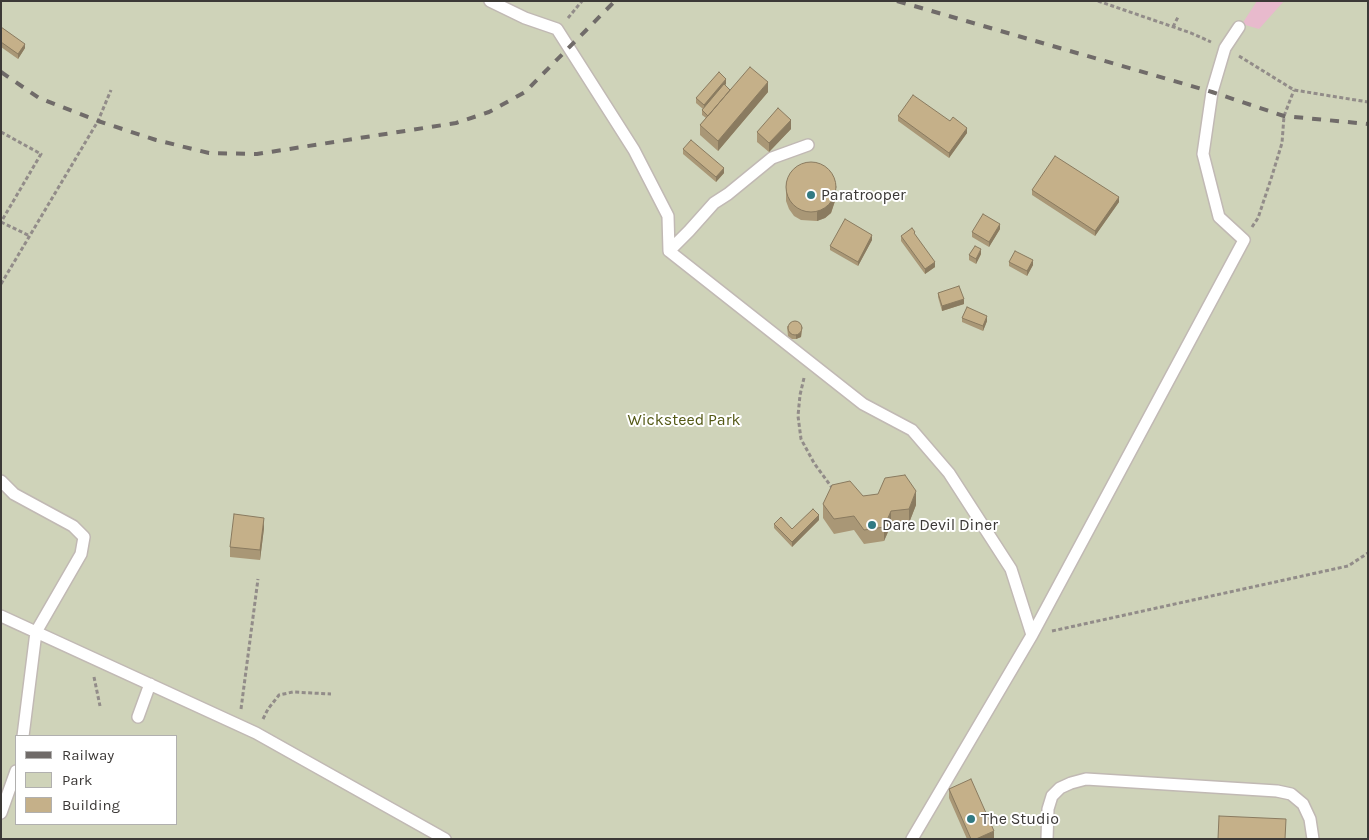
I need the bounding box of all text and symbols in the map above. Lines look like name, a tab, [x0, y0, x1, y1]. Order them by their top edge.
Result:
place label: Paratrooper	[821, 185, 906, 205]
marker: Paratrooper	[805, 189, 817, 201]
park label: Wicksteed Park	[628, 410, 740, 430]
place label: Dare Devil Diner	[882, 515, 998, 535]
marker: Dare Devil Diner	[866, 519, 878, 531]
legend	[15, 735, 178, 825]
text: Railway	[62, 746, 114, 764]
text: Park	[62, 771, 92, 789]
text: Building	[62, 796, 120, 814]
place label: The Studio	[981, 809, 1059, 829]
marker: The Studio	[965, 813, 977, 825]

